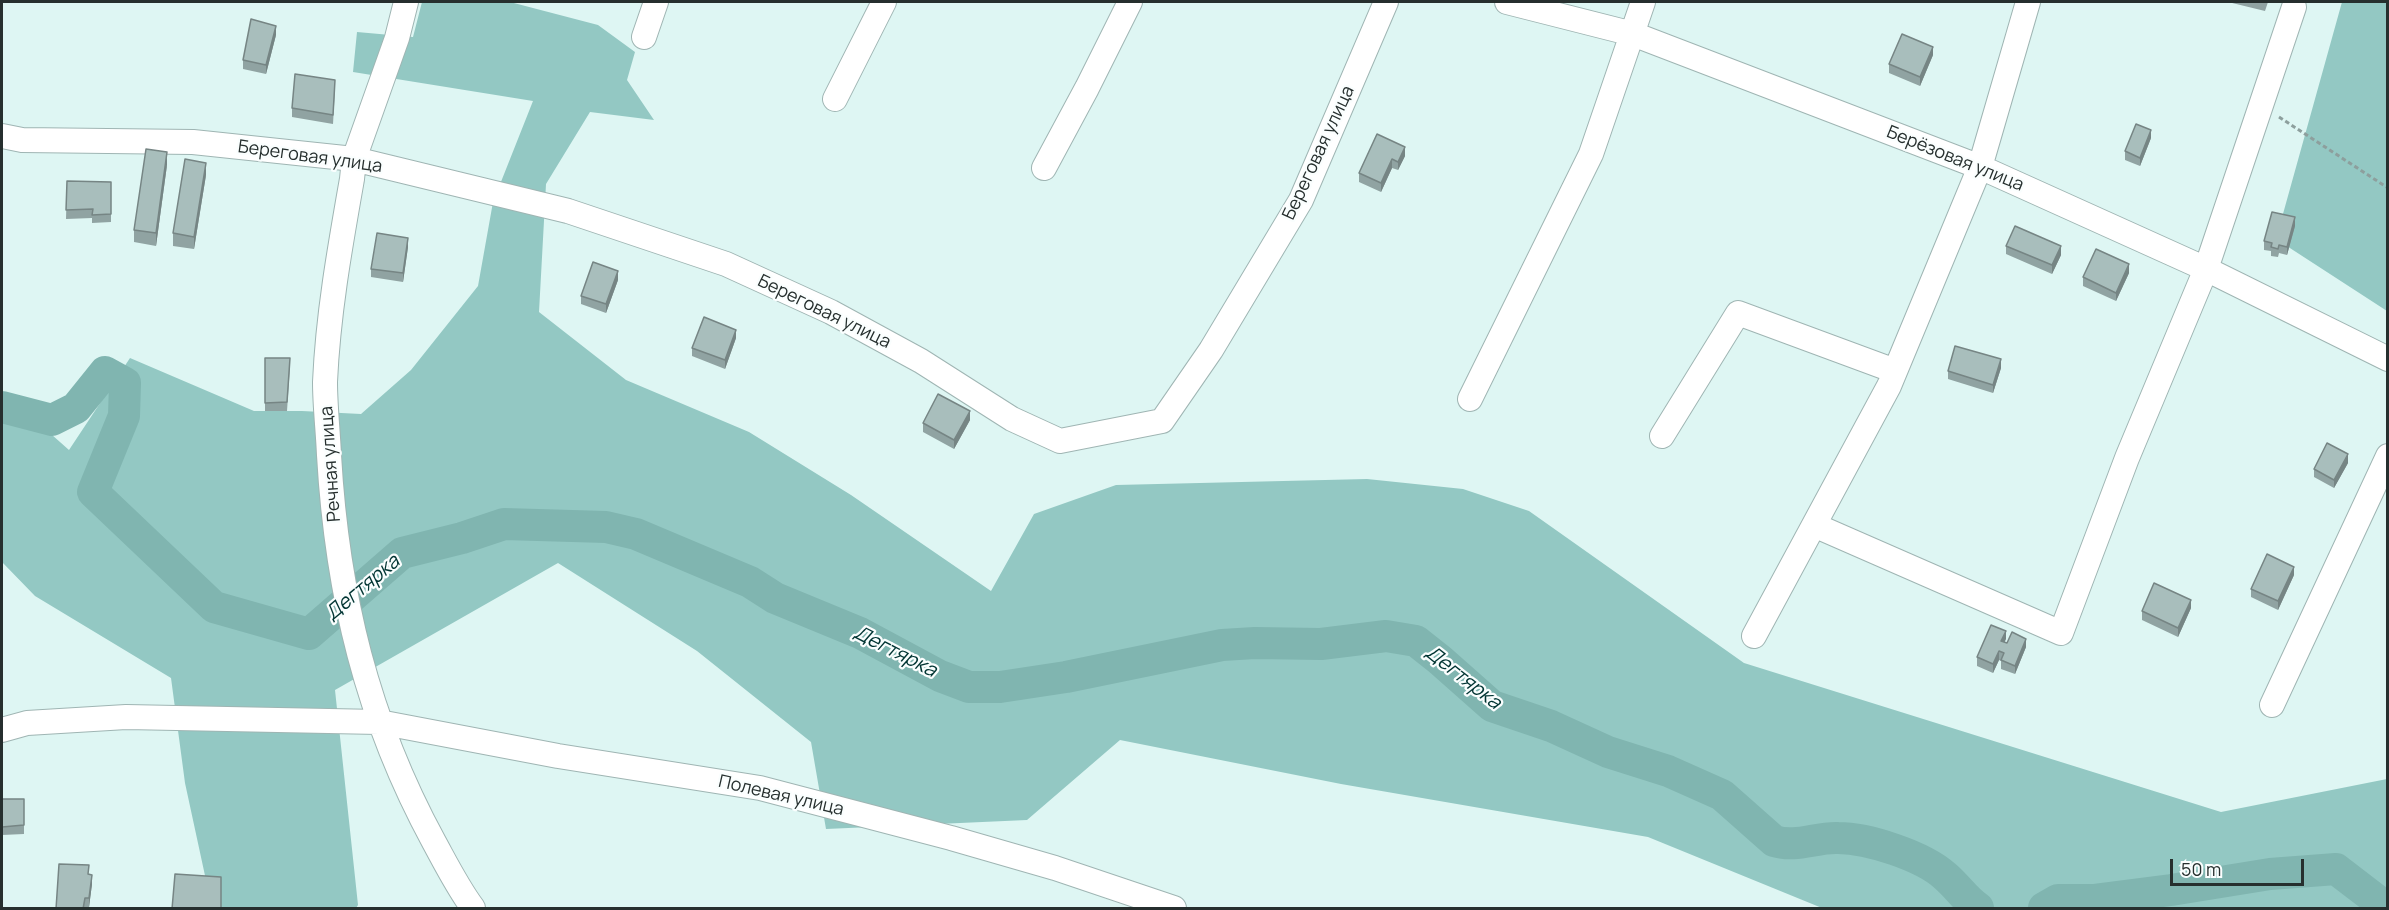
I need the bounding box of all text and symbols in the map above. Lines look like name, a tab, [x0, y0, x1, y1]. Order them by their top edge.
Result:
street label: Береговая улица	[1278, 83, 1360, 223]
street label: Берёзовая улица	[1883, 122, 2027, 196]
street label: Береговая улица	[236, 136, 384, 178]
street label: Береговая улица	[754, 270, 894, 354]
street label: Речная улица	[316, 405, 346, 523]
water label: Дегтярка	[321, 550, 405, 626]
water label: Дегтярка	[850, 621, 940, 683]
water label: Дегтярка	[1420, 641, 1506, 715]
street label: Полевая улица	[716, 771, 846, 821]
scale bar	[2173, 847, 2306, 885]
text: 50 m	[2181, 857, 2221, 881]

